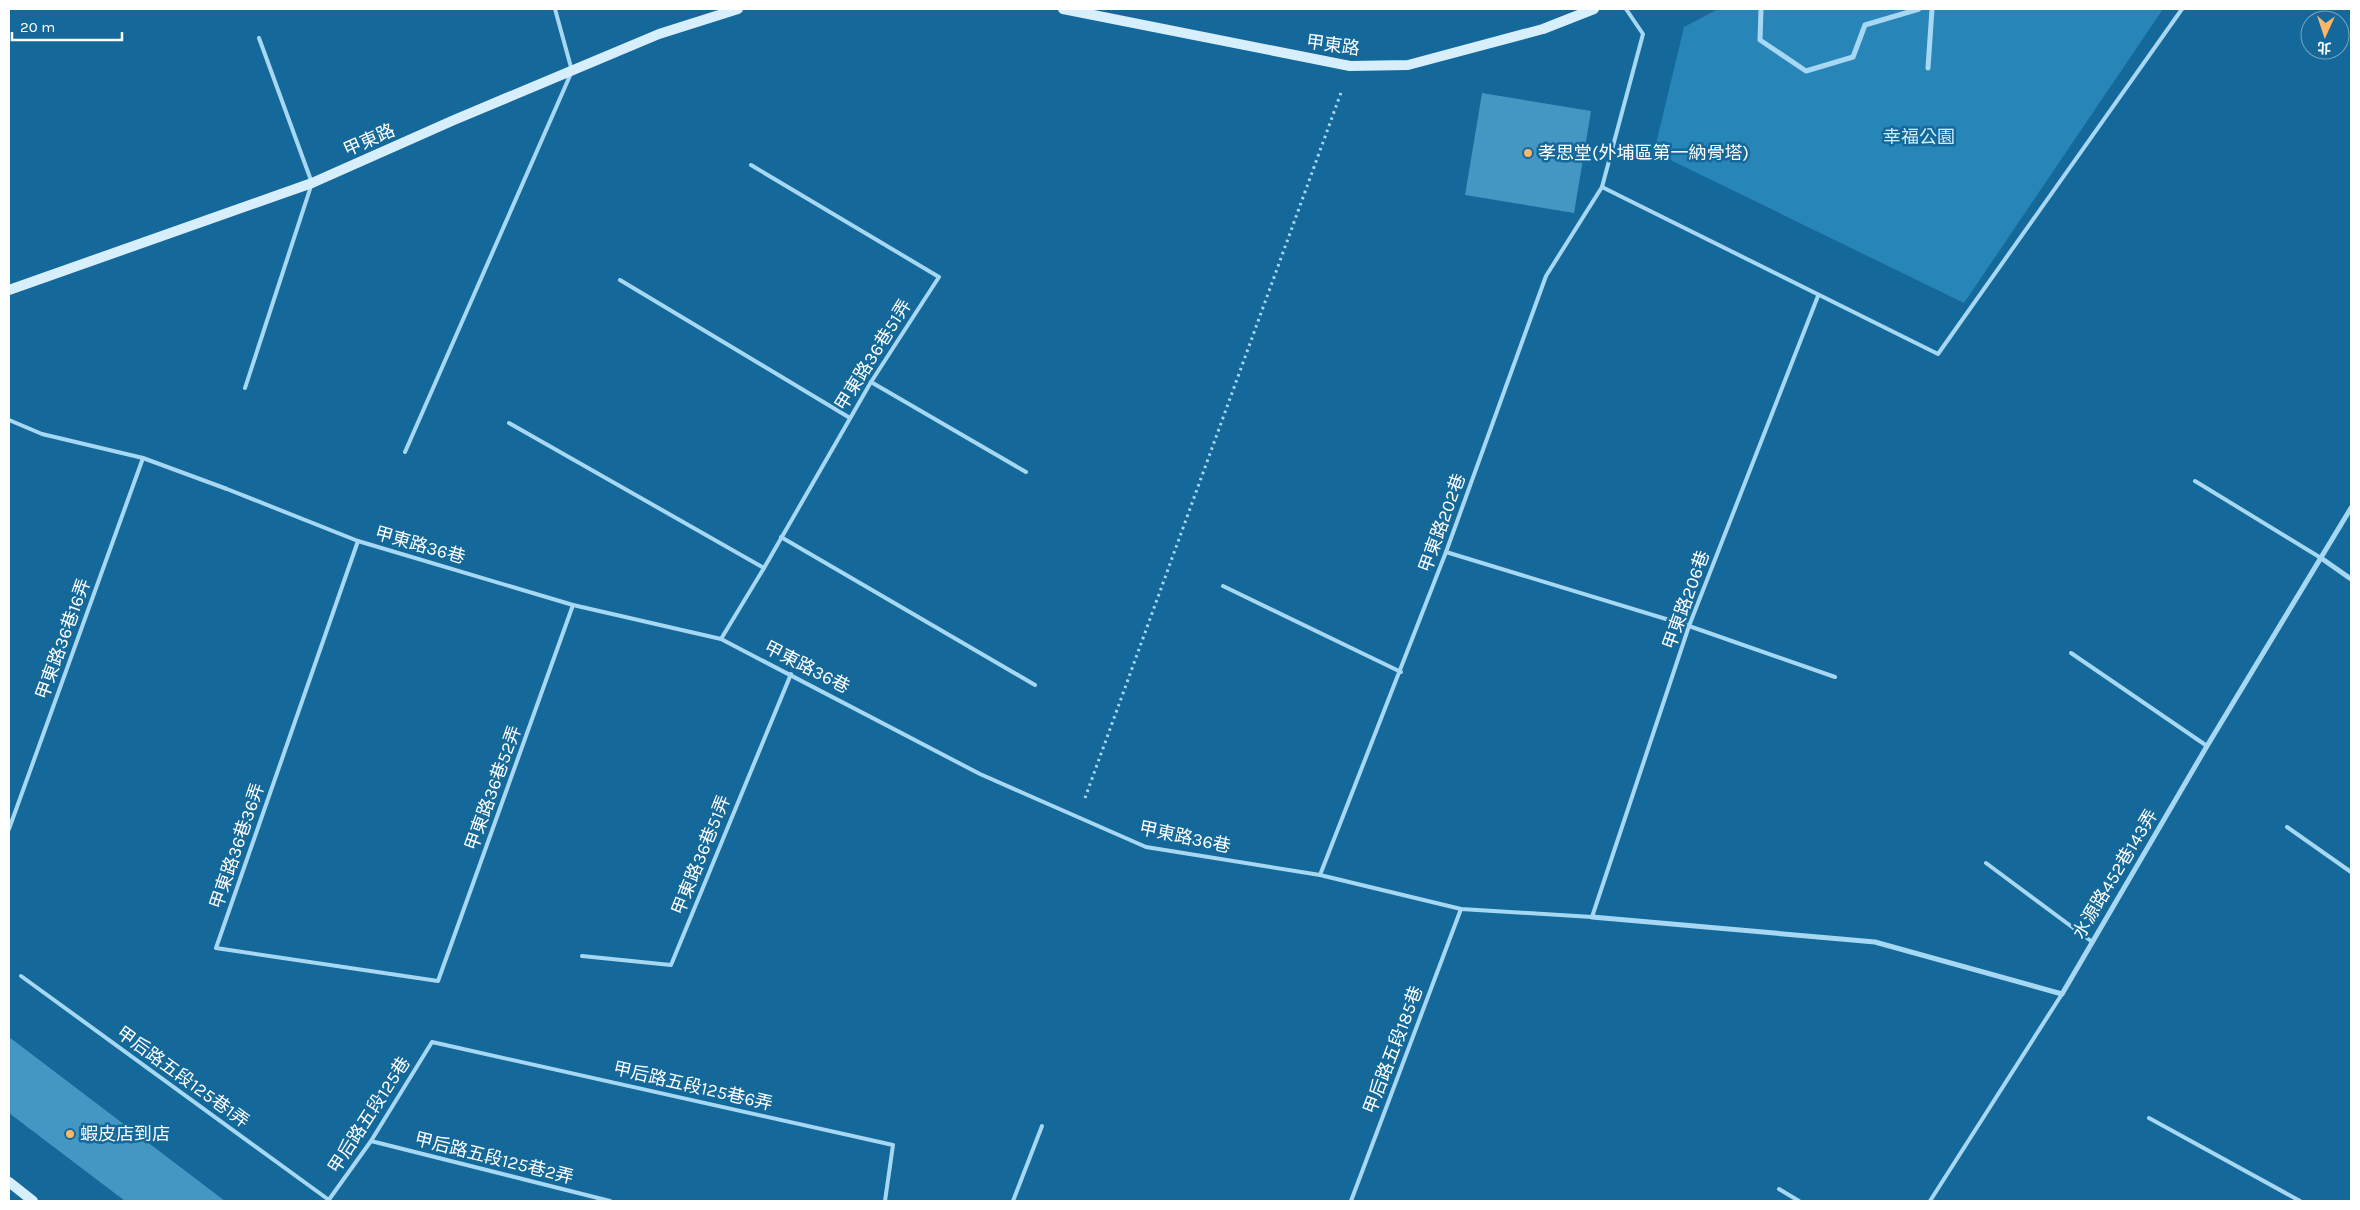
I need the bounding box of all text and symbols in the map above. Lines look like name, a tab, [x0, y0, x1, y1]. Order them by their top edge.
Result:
scale bar	[12, 10, 122, 42]
north arrow	[2300, 10, 2350, 60]
text: 20 m	[20, 18, 55, 36]
street label: 甲東路	[1305, 30, 1361, 60]
text: 北	[2317, 39, 2332, 56]
street label: 甲東路	[340, 119, 398, 161]
park label: 幸福公園	[1883, 126, 1955, 148]
place label: 孝思堂(外埔區第一納骨塔)	[1538, 142, 1749, 164]
marker: 孝思堂(外埔區第一納骨塔)	[1522, 147, 1534, 159]
street label: 甲東路36巷51弄	[830, 295, 916, 415]
street label: 甲東路202巷	[1414, 471, 1470, 575]
street label: 甲東路36巷	[372, 522, 468, 568]
street label: 甲東路206巷	[1658, 548, 1714, 652]
street label: 甲東路36巷16弄	[31, 575, 95, 703]
street label: 甲東路36巷	[761, 636, 853, 698]
street label: 甲東路36巷52弄	[460, 722, 526, 854]
street label: 甲東路36巷36弄	[205, 780, 269, 912]
street label: 甲東路36巷51弄	[667, 792, 735, 918]
street label: 水源路452巷143弄	[2068, 805, 2162, 943]
street label: 甲東路36巷	[1137, 817, 1233, 857]
street label: 甲后路五段185巷	[1359, 983, 1427, 1117]
street label: 甲后路五段125巷1弄	[112, 1022, 254, 1132]
street label: 甲后路五段125巷	[323, 1053, 415, 1177]
street label: 甲后路五段125巷6弄	[611, 1057, 775, 1115]
place label: 蝦皮店到店	[80, 1123, 170, 1145]
marker: 蝦皮店到店	[64, 1128, 76, 1140]
street label: 甲后路五段125巷2弄	[412, 1128, 576, 1188]

